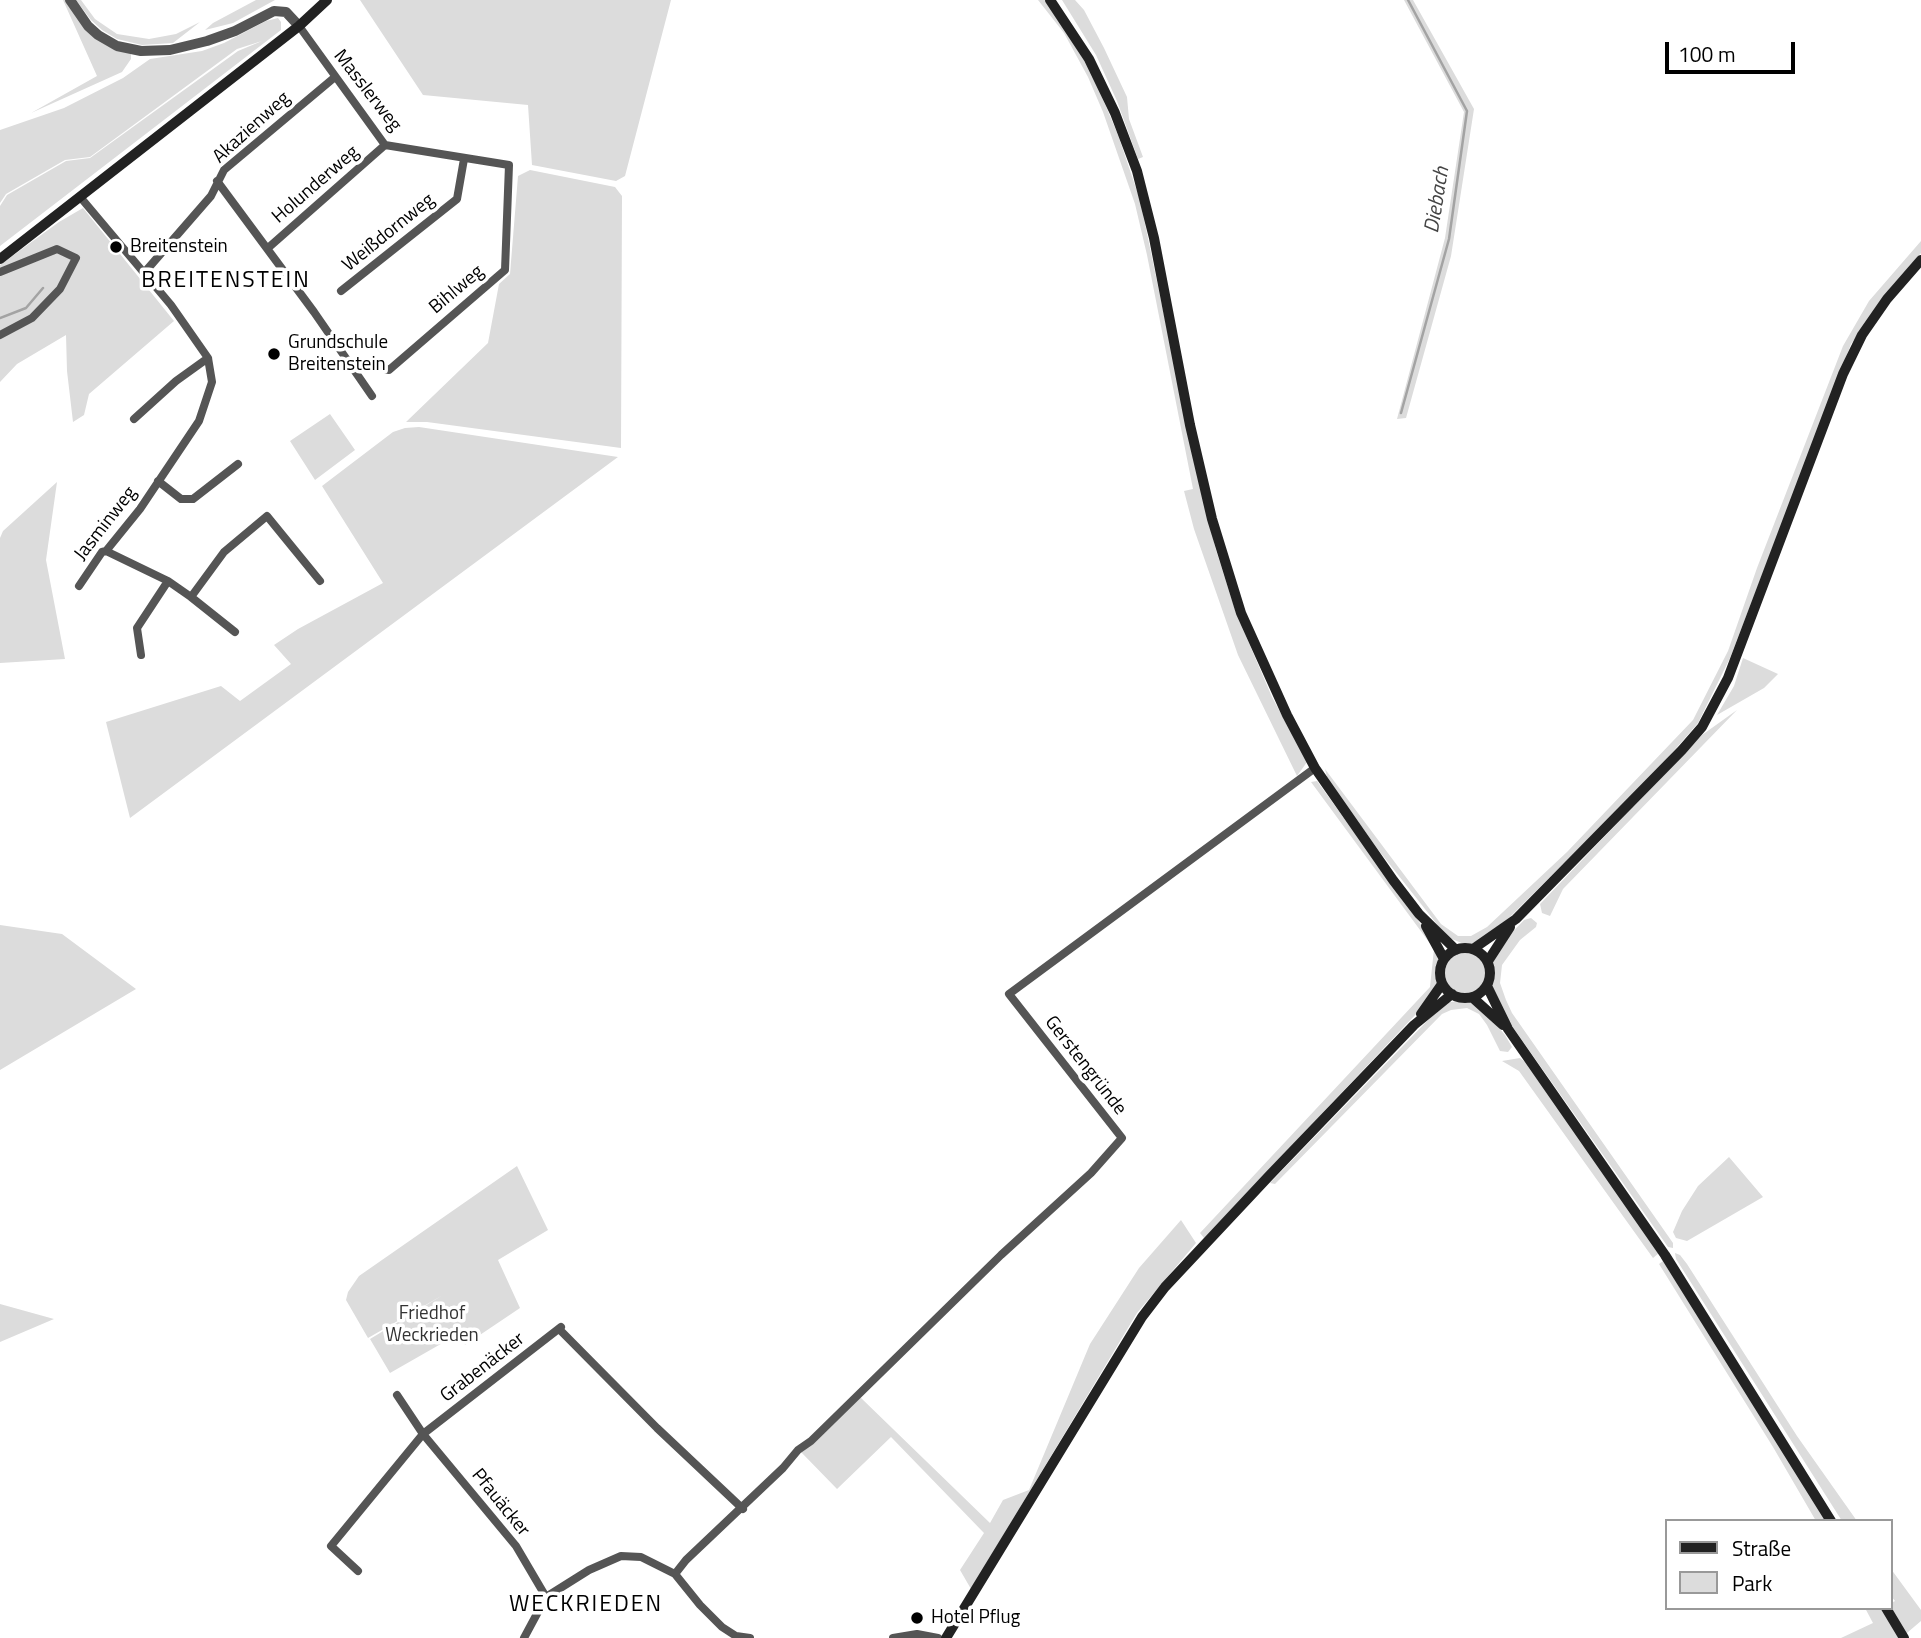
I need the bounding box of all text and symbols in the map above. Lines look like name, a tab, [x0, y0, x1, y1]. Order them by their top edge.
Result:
scale bar	[1669, 28, 1798, 72]
text: 100 m	[1678, 38, 1735, 70]
street label: Masslerweg	[328, 46, 406, 136]
street label: Akazienweg	[209, 87, 295, 169]
street label: Holunderweg	[268, 141, 364, 229]
water label: Diebach	[1420, 165, 1456, 235]
street label: Weißdornweg	[338, 189, 440, 277]
place label: Breitenstein	[130, 236, 228, 258]
marker: Breitenstein	[108, 239, 124, 255]
street label: Bihlweg	[425, 261, 489, 319]
district label: BREITENSTEIN	[143, 267, 309, 295]
place label: Grundschule Breitenstein	[288, 332, 388, 376]
marker: Grundschule Breitenstein	[266, 346, 282, 362]
street label: Jasminweg	[70, 482, 142, 566]
street label: Gerstengründe	[1039, 1012, 1131, 1120]
park label: Friedhof Weckrieden	[385, 1303, 479, 1347]
street label: Grabenäcker	[436, 1328, 530, 1408]
street label: Pfauäcker	[466, 1465, 534, 1541]
legend	[1666, 1519, 1893, 1610]
text: Straße	[1732, 1532, 1791, 1564]
text: Park	[1732, 1567, 1772, 1599]
district label: WECKRIEDEN	[510, 1591, 662, 1619]
place label: Hotel Pflug	[931, 1607, 1020, 1629]
marker: Hotel Pflug	[909, 1610, 925, 1626]

